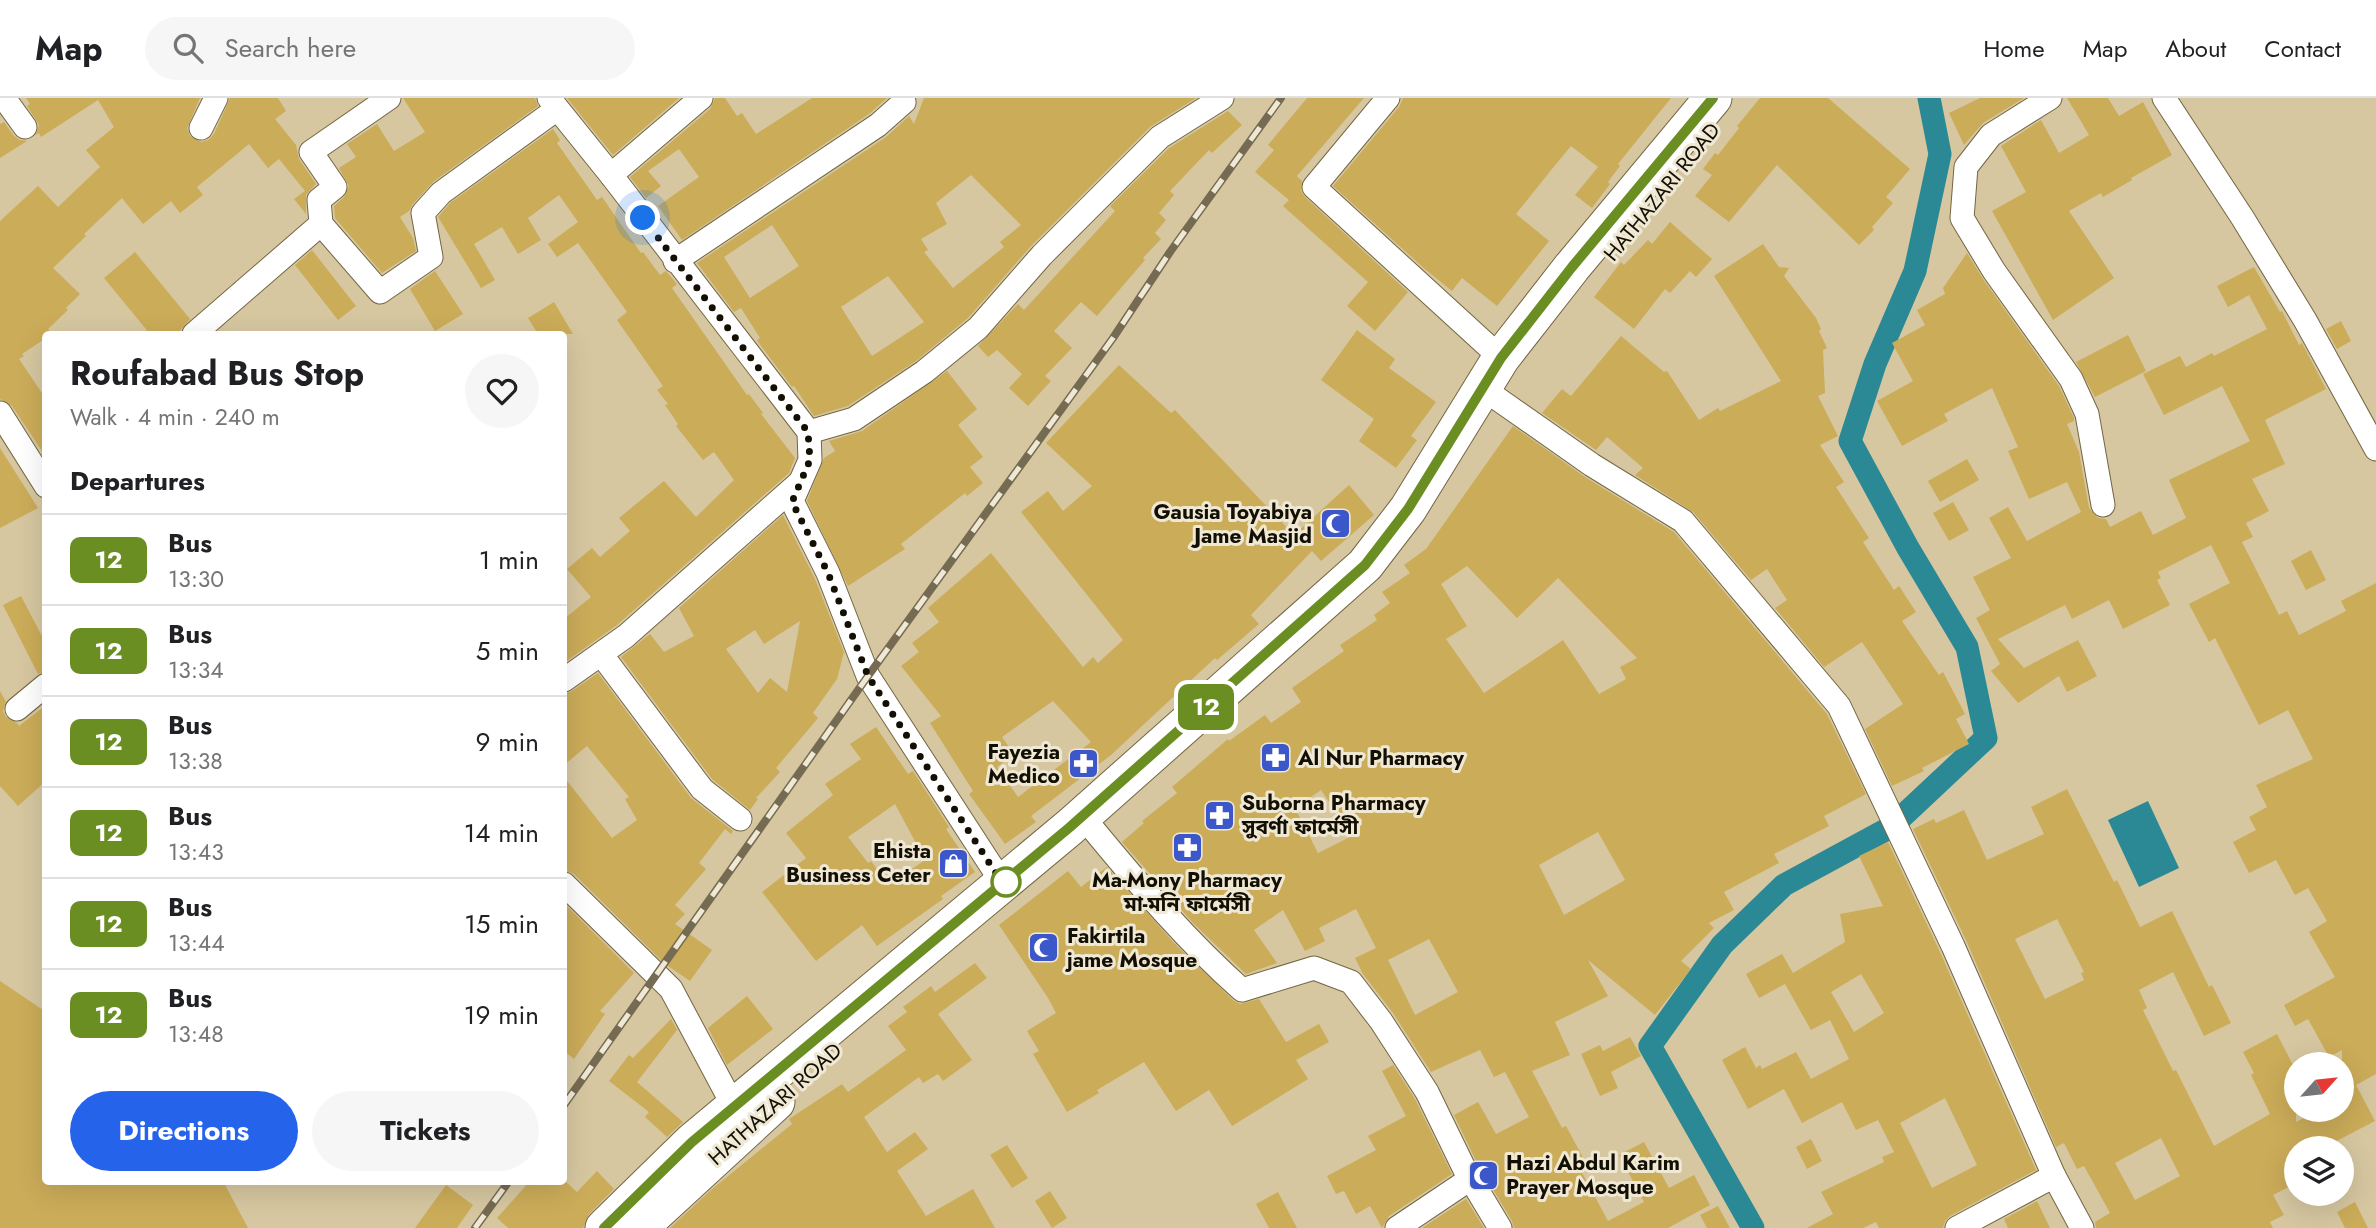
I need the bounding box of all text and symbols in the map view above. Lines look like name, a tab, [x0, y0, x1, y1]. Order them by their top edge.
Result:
search box	[145, 17, 635, 80]
text: Map	[35, 25, 103, 72]
icon: search	[169, 29, 207, 67]
text: Search here	[225, 29, 356, 67]
text: Home	[1983, 31, 2045, 66]
text: Map	[2083, 31, 2127, 66]
text: About	[2165, 31, 2226, 66]
text: Contact	[2264, 31, 2341, 66]
street label: HATHAZARI ROAD	[1597, 116, 1727, 268]
your location	[625, 200, 660, 235]
text: Roufabad Bus Stop	[70, 350, 364, 397]
button: heart	[465, 354, 539, 428]
text: Walk · 4 min · 240 m	[70, 400, 280, 434]
text: Departures	[70, 462, 205, 500]
place label: Gausia Toyabiya Jame Masjid	[1153, 497, 1312, 551]
mosque icon: Gausia Toyabiya Jame Masjid	[1318, 507, 1352, 541]
text: Bus	[168, 524, 212, 562]
text: 1 min	[479, 541, 539, 579]
text: 12	[95, 542, 122, 577]
text: 13:30	[168, 562, 224, 596]
text: Bus	[168, 615, 212, 653]
text: 5 min	[476, 632, 539, 670]
text: 12	[95, 633, 122, 668]
text: 13:34	[168, 653, 224, 687]
line badge: 12	[1174, 684, 1238, 730]
text: 12	[1192, 689, 1220, 724]
text: Bus	[168, 706, 212, 744]
text: 9 min	[476, 723, 539, 761]
text: 12	[95, 724, 122, 759]
place label: Fayezia Medico	[987, 737, 1060, 791]
pharmacy icon: Al Nur Pharmacy	[1258, 741, 1292, 775]
place label: Al Nur Pharmacy	[1297, 743, 1465, 773]
text: 13:38	[168, 744, 223, 778]
pharmacy icon: Fayezia Medico	[1066, 747, 1100, 781]
place label: Suborna Pharmacy সুবর্ণা ফার্মেসী	[1241, 788, 1427, 842]
text: Bus	[168, 797, 212, 835]
pharmacy icon: Suborna Pharmacy সুবর্ণা ফার্মেসী	[1202, 798, 1236, 832]
text: 14 min	[464, 814, 539, 852]
text: 12	[95, 815, 122, 850]
pharmacy icon: Ma-Mony Pharmacy মা-মনি ফার্মেসী	[1170, 831, 1204, 865]
text: 13:43	[168, 835, 224, 869]
place label: Ehista Business Ceter	[786, 836, 931, 890]
shop icon: Ehista Business Ceter	[937, 846, 971, 880]
place label: Ma-Mony Pharmacy মা-মনি ফার্মেসী	[1092, 865, 1283, 919]
unlabelled marker	[991, 867, 1021, 897]
text: Bus	[168, 888, 212, 926]
text: 15 min	[464, 905, 539, 943]
text: 12	[95, 906, 122, 941]
place label: Fakirtila jame Mosque	[1065, 921, 1197, 975]
text: 13:44	[168, 926, 225, 960]
mosque icon: Fakirtila jame Mosque	[1027, 931, 1061, 965]
text: Bus	[168, 979, 212, 1017]
text: 19 min	[464, 996, 539, 1034]
text: 12	[95, 997, 122, 1032]
text: 13:48	[168, 1017, 224, 1051]
street label: HATHAZARI ROAD	[702, 1036, 848, 1172]
north arrow	[2284, 1052, 2354, 1122]
map controls	[2284, 1052, 2354, 1206]
button: Directions	[70, 1091, 298, 1171]
button: Tickets	[312, 1091, 539, 1171]
button: layers	[2284, 1136, 2354, 1206]
place label: Hazi Abdul Karim Prayer Mosque	[1506, 1148, 1680, 1202]
mosque icon: Hazi Abdul Karim Prayer Mosque	[1466, 1158, 1500, 1192]

